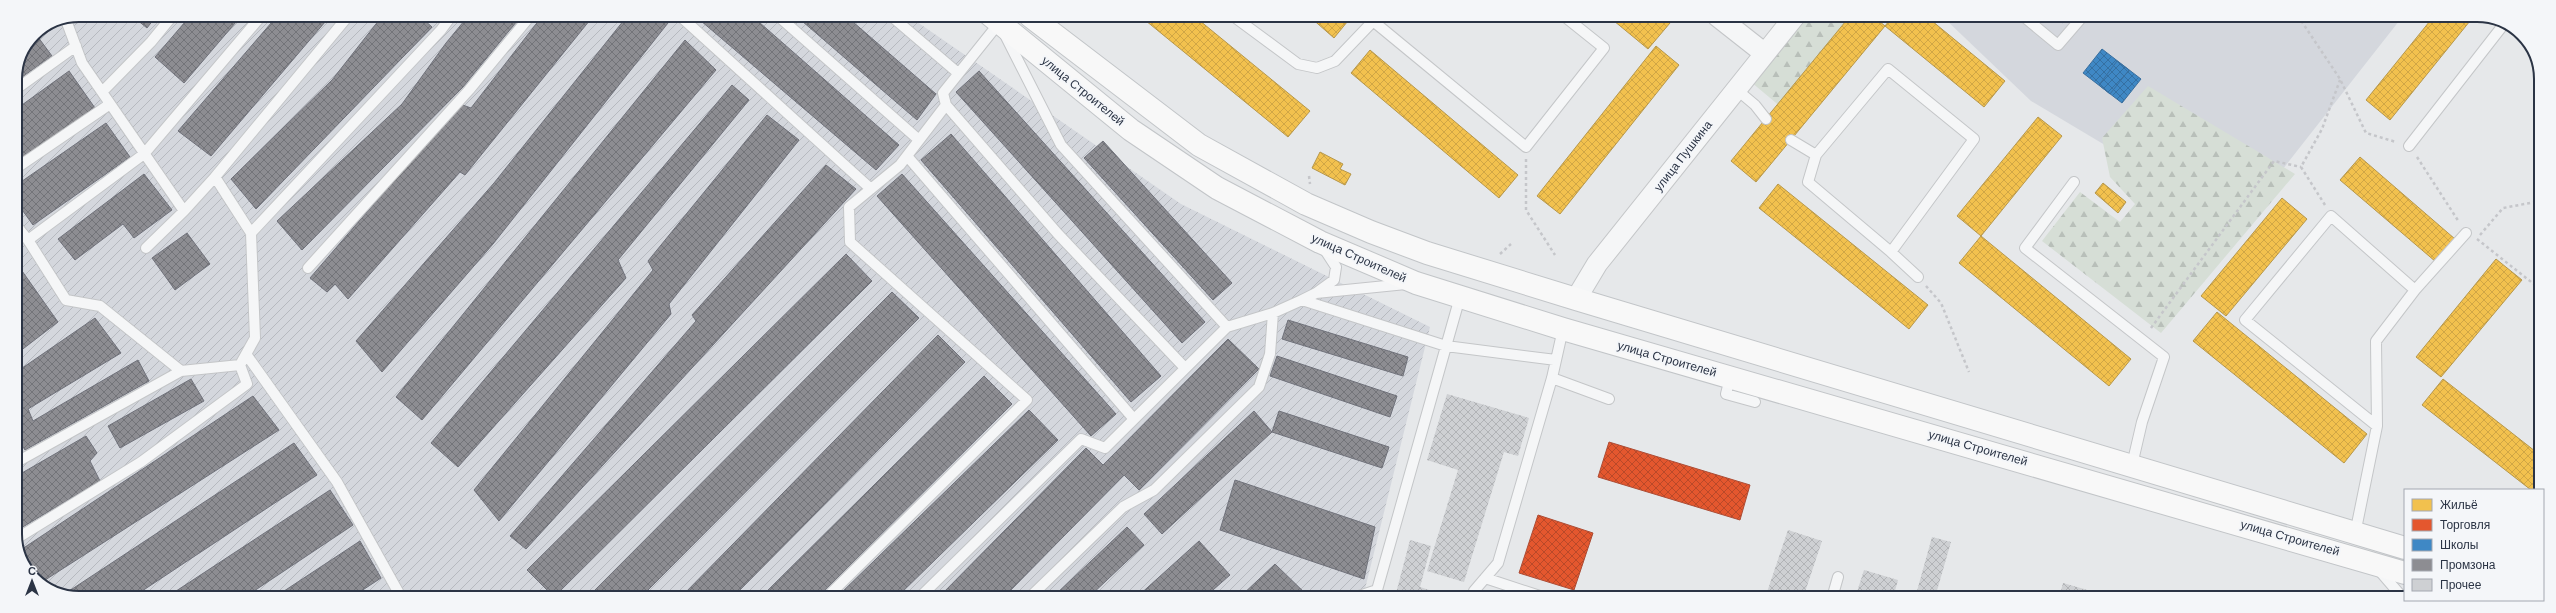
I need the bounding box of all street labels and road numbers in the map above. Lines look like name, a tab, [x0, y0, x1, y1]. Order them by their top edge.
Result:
street label: улица Строителей	[1038, 53, 1128, 129]
street label: улица Пушкина	[1650, 117, 1716, 195]
street label: улица Строителей	[1309, 230, 1409, 286]
street label: улица Строителей	[1616, 337, 1718, 381]
street label: улица Строителей	[1927, 426, 2029, 470]
street label: улица Строителей	[2239, 516, 2341, 560]

